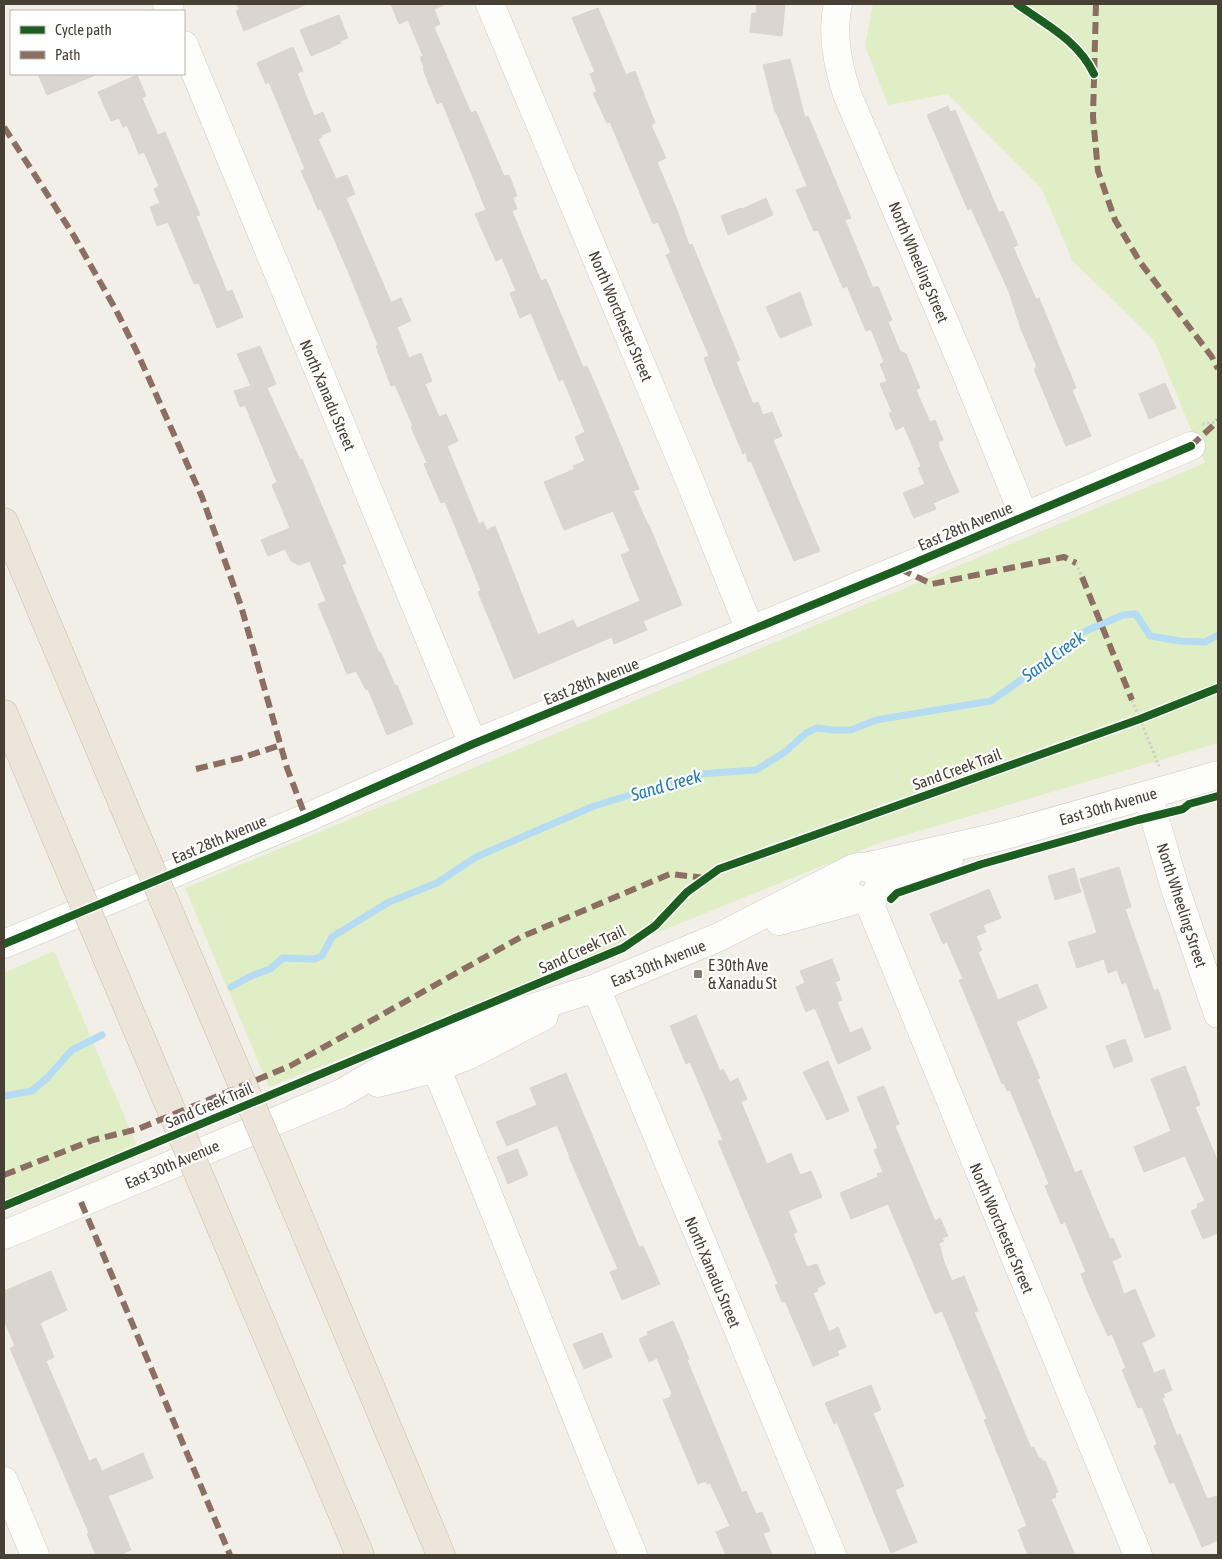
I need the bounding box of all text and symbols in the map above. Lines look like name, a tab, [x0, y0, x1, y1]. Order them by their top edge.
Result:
legend	[10, 10, 185, 75]
text: Cycle path	[55, 21, 112, 38]
text: Path	[55, 46, 81, 63]
street label: North Wheeling Street	[884, 199, 953, 326]
street label: North Worchester Street	[585, 248, 657, 384]
street label: North Xanadu Street	[297, 337, 360, 453]
street label: East 28th Avenue	[915, 498, 1015, 554]
water label: Sand Creek	[1017, 626, 1089, 686]
street label: East 28th Avenue	[541, 654, 641, 708]
street label: Sand Creek Trail	[910, 744, 1005, 793]
water label: Sand Creek	[627, 765, 705, 805]
street label: East 30th Avenue	[1057, 783, 1159, 829]
street label: East 28th Avenue	[169, 811, 269, 867]
street label: North Wheeling Street	[1152, 841, 1211, 970]
street label: Sand Creek Trail	[536, 921, 629, 977]
street label: East 30th Avenue	[608, 936, 708, 990]
place label: E 30th Ave & Xanadu St	[708, 956, 778, 992]
marker: E 30th Ave & Xanadu St	[692, 968, 704, 980]
street label: Sand Creek Trail	[163, 1078, 256, 1131]
street label: East 30th Avenue	[122, 1136, 222, 1192]
street label: North Worchester Street	[966, 1160, 1038, 1296]
street label: North Xanadu Street	[682, 1214, 745, 1330]

